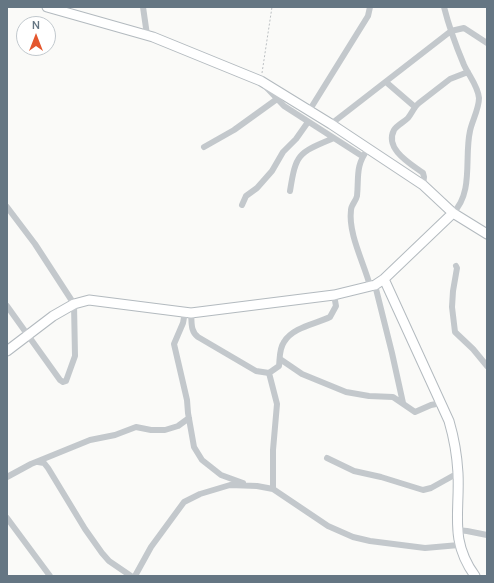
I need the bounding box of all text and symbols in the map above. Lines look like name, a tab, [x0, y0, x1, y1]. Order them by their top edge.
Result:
north arrow	[16, 16, 56, 56]
text: N	[32, 17, 40, 32]

